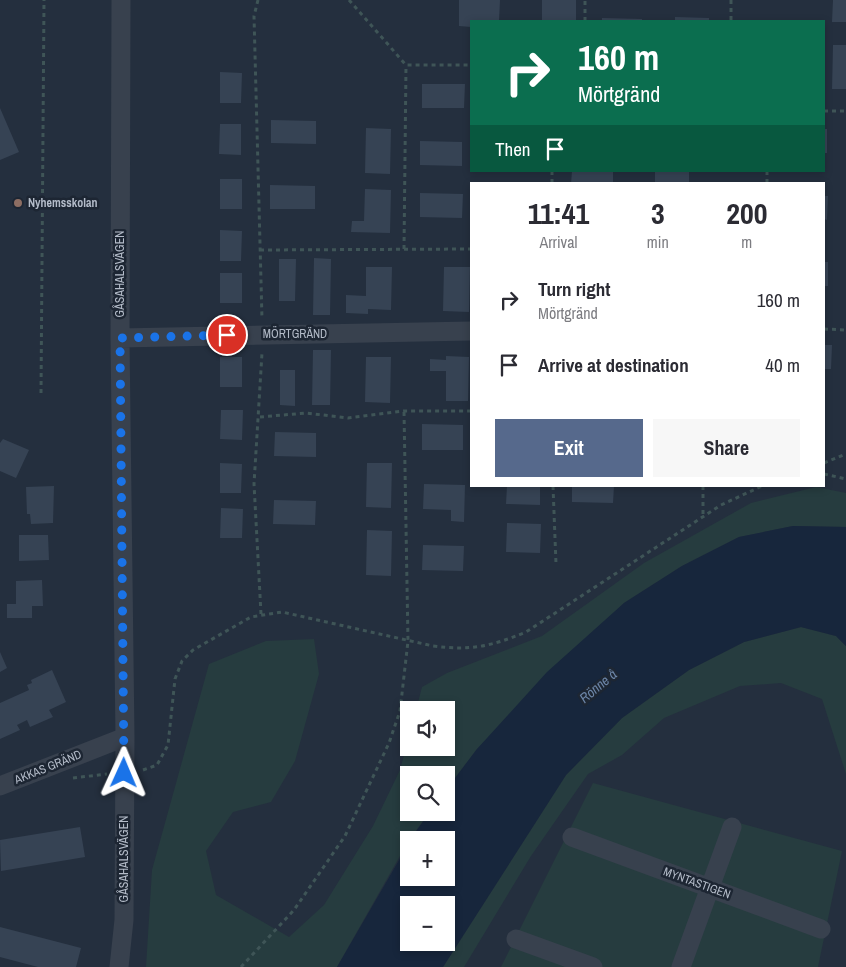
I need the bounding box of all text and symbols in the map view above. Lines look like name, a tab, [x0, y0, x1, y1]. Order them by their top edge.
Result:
text: 160 m	[578, 34, 659, 81]
icon: right	[495, 40, 560, 105]
text: Mörtgränd	[578, 79, 660, 109]
icon: arrive	[541, 135, 569, 163]
text: Then	[495, 136, 531, 162]
text: 11:41	[528, 193, 589, 233]
text: 3	[651, 193, 665, 233]
text: 200	[726, 193, 767, 233]
place label: Nyhemsskolan	[28, 195, 97, 211]
marker: Nyhemsskolan	[12, 197, 24, 209]
street label: GÅSAHALSVÄGEN	[112, 231, 128, 317]
text: Arrival	[539, 231, 577, 253]
text: min	[647, 231, 669, 253]
text: m	[741, 231, 752, 253]
text: Turn right	[538, 276, 610, 302]
icon: right	[495, 286, 523, 314]
text: 160 m	[757, 287, 800, 313]
text: Mörtgränd	[538, 302, 598, 324]
pin	[206, 314, 248, 356]
icon: arrive	[213, 321, 241, 349]
street label: MÖRTGRÄND	[263, 325, 327, 342]
icon: arrive	[495, 351, 523, 379]
text: Arrive at destination	[538, 352, 689, 378]
text: 40 m	[765, 352, 800, 378]
button: Exit	[495, 419, 643, 477]
button: Share	[653, 419, 800, 477]
water label: Rönne å	[576, 665, 620, 707]
map controls	[400, 701, 455, 951]
button: sound	[400, 701, 455, 756]
street label: AKKAS GRÄND	[11, 746, 84, 788]
position arrow	[97, 746, 149, 798]
button: search	[400, 766, 455, 821]
street label: GÅSAHALSVÄGEN	[116, 816, 132, 902]
button: +	[400, 831, 455, 886]
street label: MYNTASTIGEN	[661, 863, 733, 903]
button: −	[400, 896, 455, 951]

